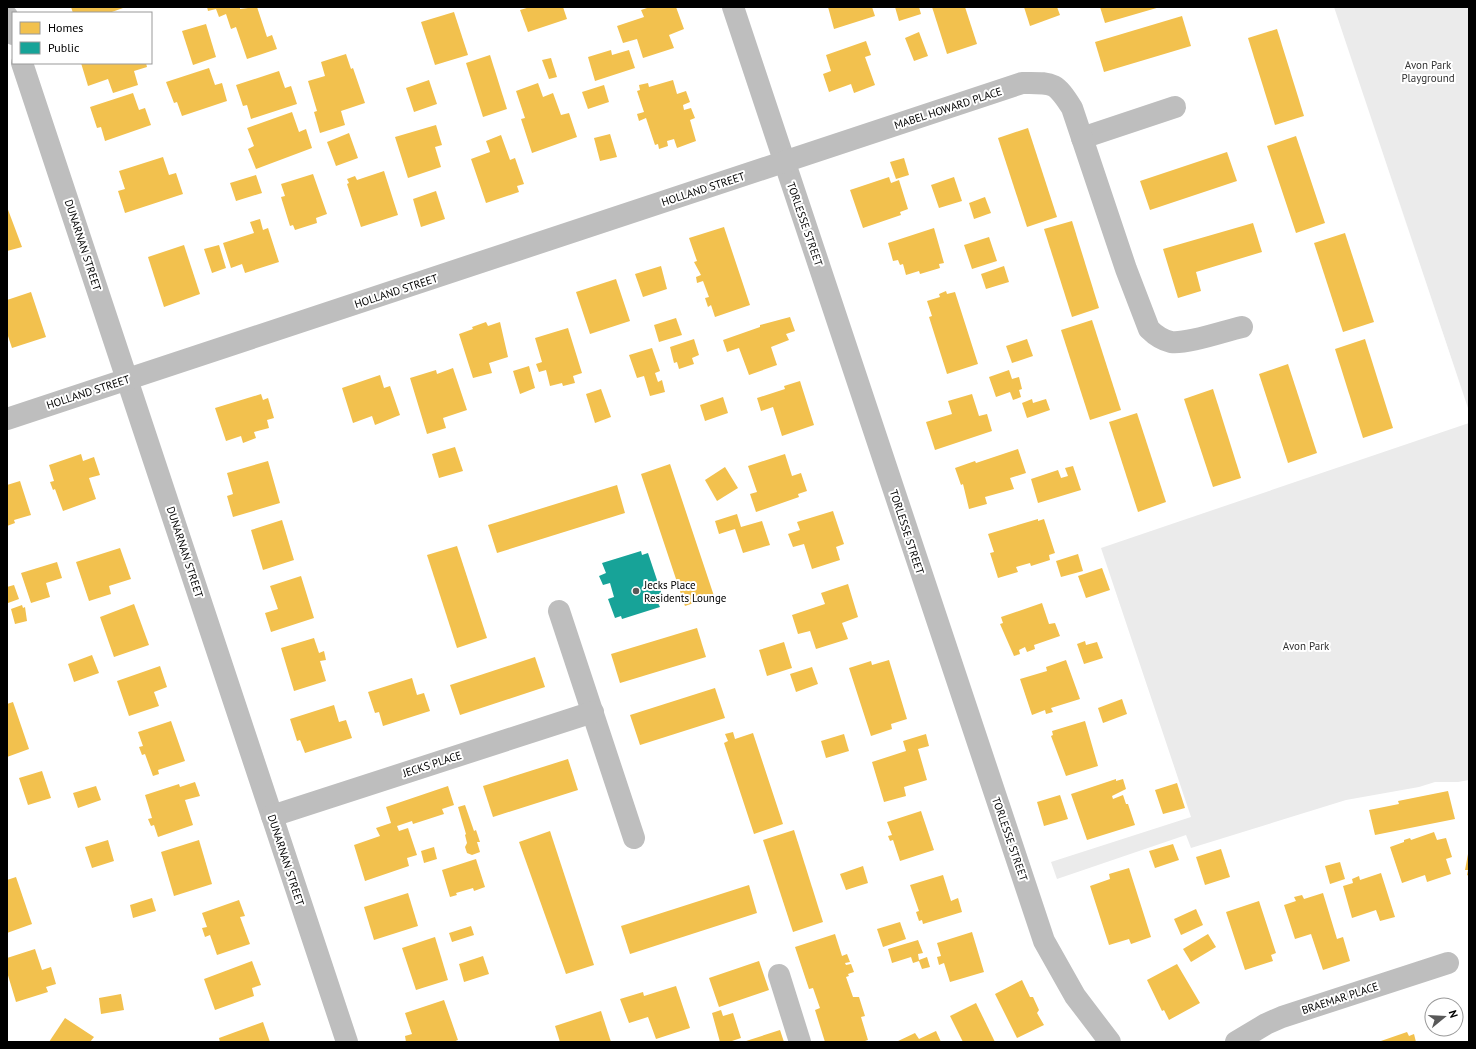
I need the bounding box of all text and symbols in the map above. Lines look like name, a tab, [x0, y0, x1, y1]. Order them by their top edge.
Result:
legend	[12, 12, 152, 64]
text: Homes	[48, 20, 83, 35]
text: Public	[48, 40, 80, 55]
park label: Avon Park Playground	[1401, 58, 1455, 85]
street label: MABEL HOWARD PLACE	[892, 84, 1004, 132]
street label: HOLLAND STREET	[660, 169, 746, 209]
street label: TORLESSE STREET	[784, 180, 826, 268]
street label: DUNARNAN STREET	[62, 198, 104, 292]
street label: HOLLAND STREET	[353, 271, 439, 311]
street label: HOLLAND STREET	[45, 372, 131, 412]
street label: TORLESSE STREET	[887, 488, 927, 576]
street label: DUNARNAN STREET	[164, 505, 206, 599]
place label: Jecks Place Residents Lounge	[643, 578, 727, 605]
marker: Jecks Place Residents Lounge	[631, 586, 641, 596]
park label: Avon Park	[1283, 639, 1330, 653]
street label: JECKS PLACE	[400, 748, 463, 780]
street label: TORLESSE STREET	[989, 795, 1031, 883]
street label: DUNARNAN STREET	[265, 813, 307, 907]
street label: BRAEMAR PLACE	[1300, 979, 1380, 1017]
north arrow	[1424, 997, 1464, 1037]
text: N	[1446, 1008, 1461, 1020]

